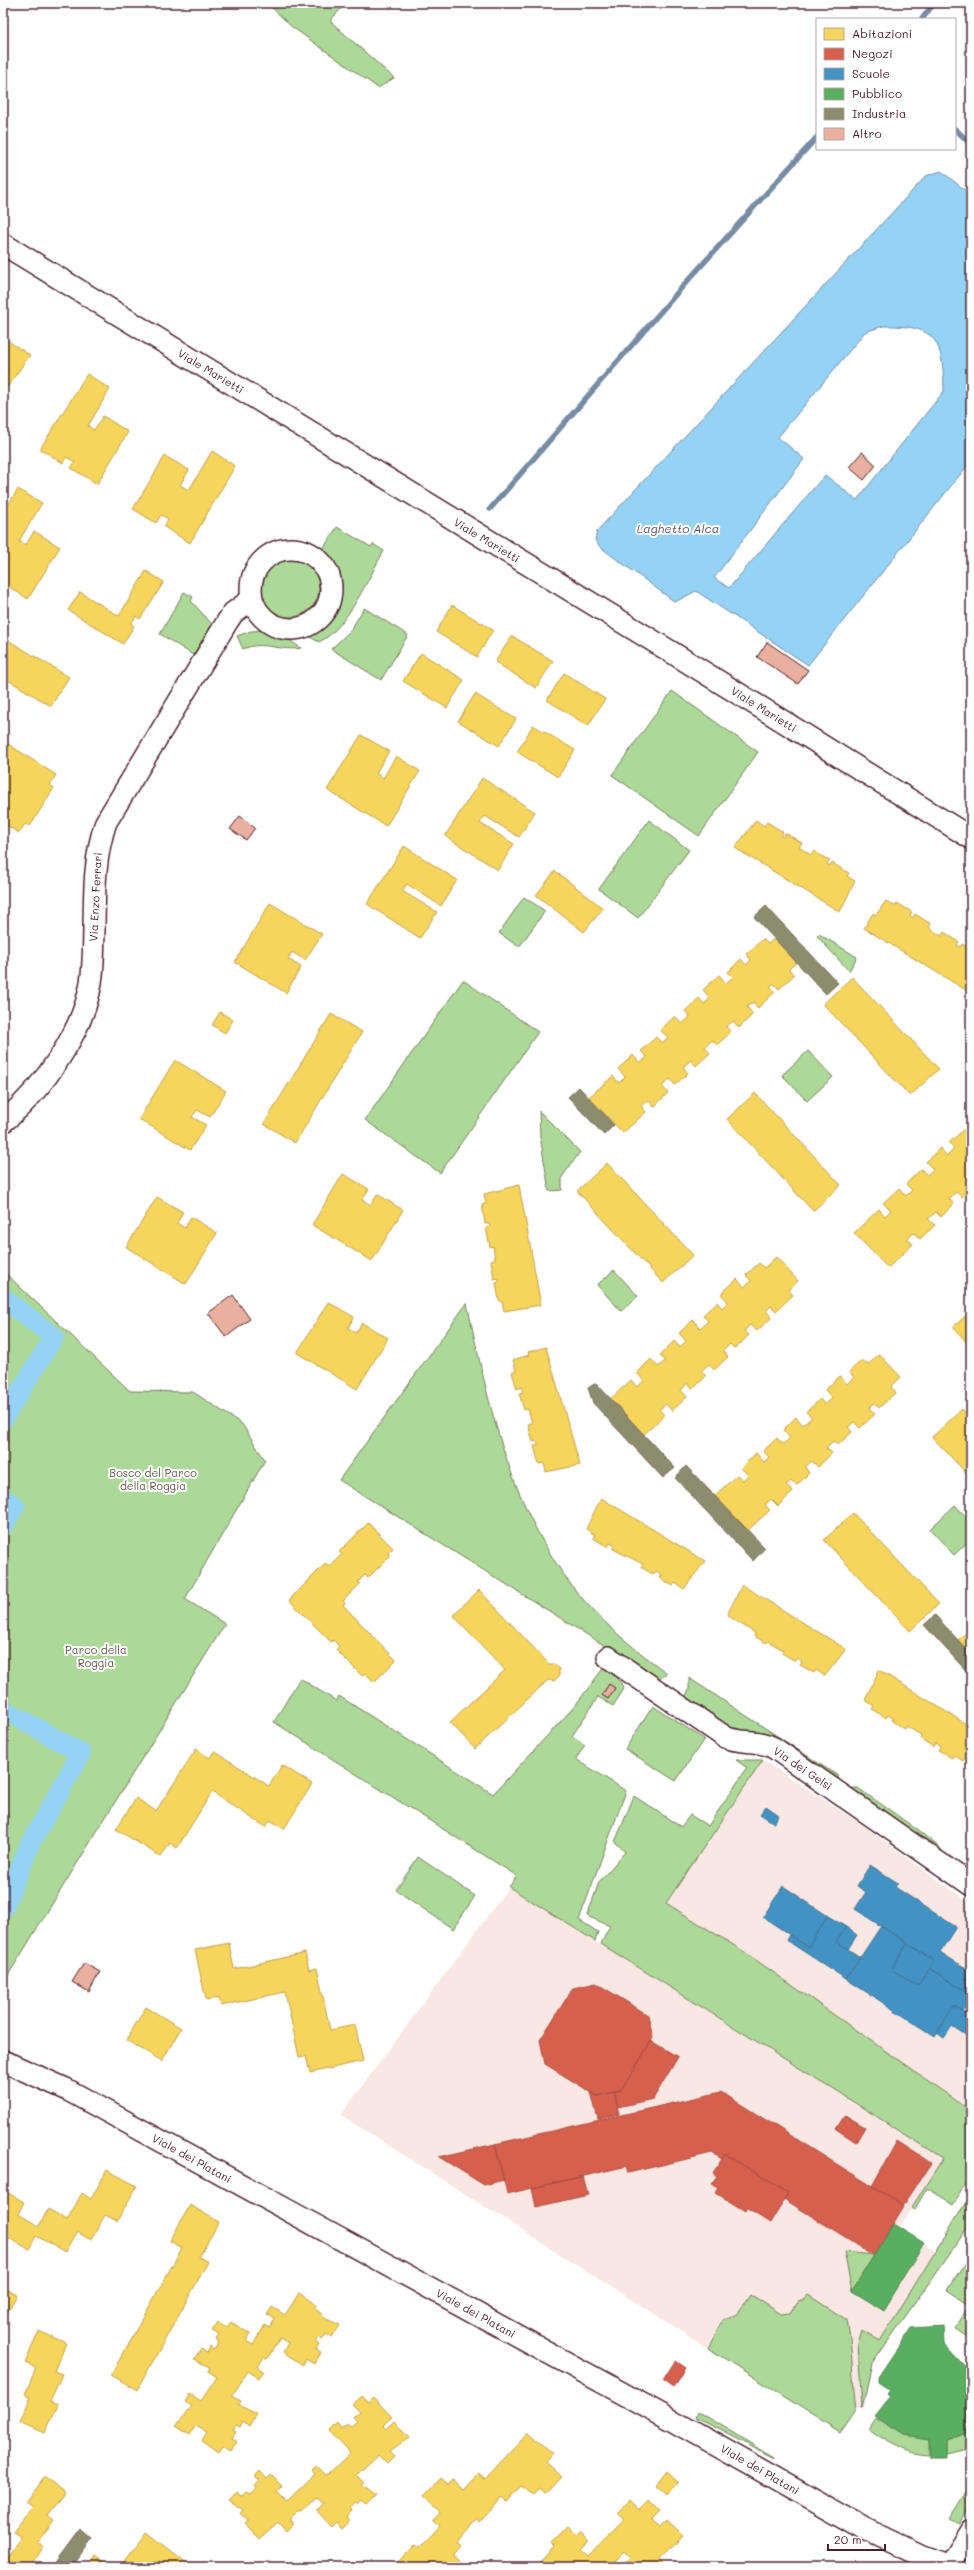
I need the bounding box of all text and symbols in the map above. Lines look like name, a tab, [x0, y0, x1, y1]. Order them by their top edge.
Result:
legend	[816, 18, 956, 150]
text: Abitazioni	[852, 25, 912, 41]
text: Negozi	[852, 45, 893, 61]
text: Scuole	[852, 65, 890, 81]
text: Pubblico	[852, 85, 902, 101]
text: Industria	[852, 105, 906, 121]
text: Altro	[852, 125, 882, 141]
street label: Viale Marietti	[175, 345, 247, 397]
street label: Viale Marietti	[451, 514, 523, 566]
water label: Laghetto Alca	[637, 520, 719, 536]
street label: Viale Marietti	[728, 683, 800, 735]
street label: Via Enzo Ferrari	[85, 852, 105, 942]
park label: Bosco del Parco della Roggia	[109, 1465, 197, 1493]
park label: Parco della Roggia	[65, 1642, 127, 1670]
street label: Via dei Gelsi	[771, 1743, 835, 1793]
street label: Viale dei Platani	[150, 2130, 234, 2186]
street label: Viale dei Platani	[434, 2285, 518, 2341]
street label: Viale dei Platani	[718, 2440, 802, 2498]
scale bar	[828, 2526, 885, 2552]
text: 20 m	[834, 2531, 862, 2547]

